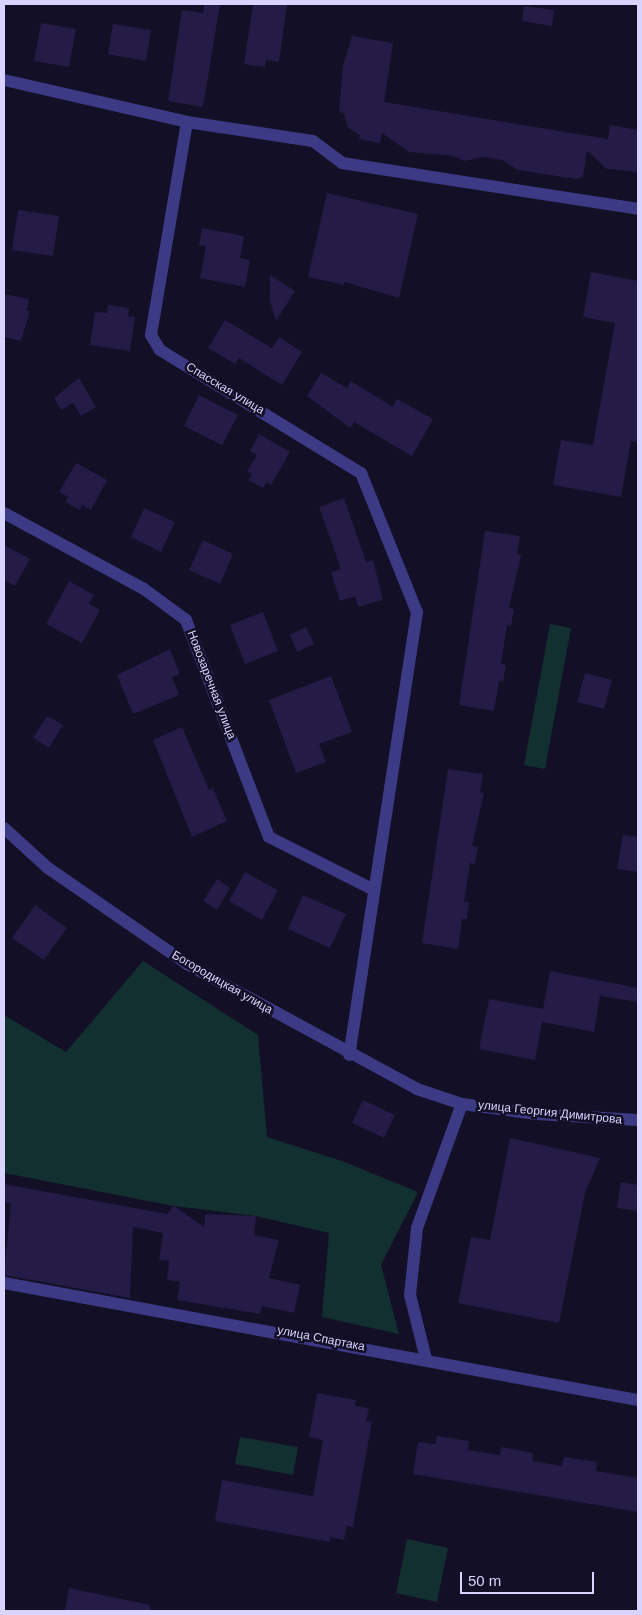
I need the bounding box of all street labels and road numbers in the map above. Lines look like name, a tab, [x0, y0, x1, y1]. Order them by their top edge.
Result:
street label: Спасская улица	[183, 360, 267, 418]
street label: Новозаречная улица	[184, 628, 238, 742]
street label: Богородицкая улица	[169, 948, 275, 1018]
street label: улица Георгия Димитрова	[477, 1098, 623, 1128]
street label: улица Спартака	[276, 1323, 366, 1355]

